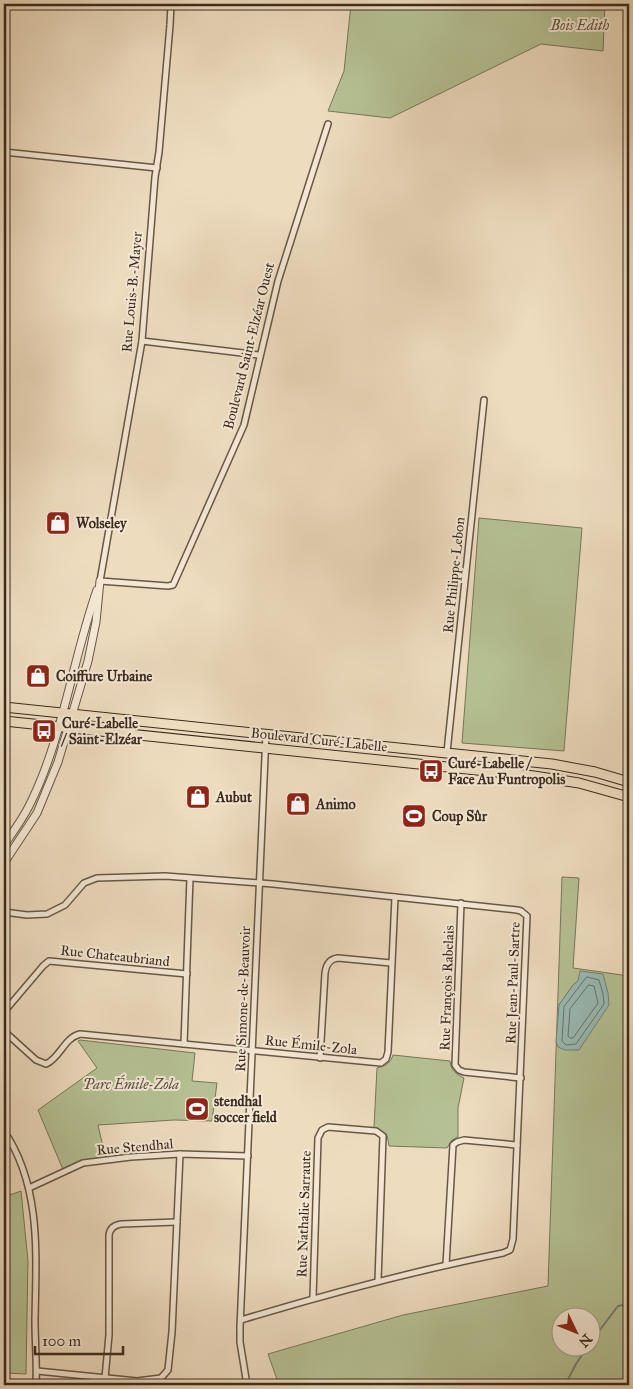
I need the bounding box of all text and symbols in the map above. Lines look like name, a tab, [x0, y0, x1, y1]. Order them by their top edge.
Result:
park label: Bois Edith	[550, 17, 609, 34]
street label: Rue Louis-B.-Mayer	[118, 230, 146, 353]
street label: Boulevard Saint-Elzéar Ouest	[220, 261, 278, 431]
shop icon: Wolseley	[45, 510, 71, 536]
place label: Wolseley	[76, 515, 128, 533]
street label: Rue Philippe-Lebon	[439, 516, 469, 634]
shop icon: Coiffure Urbaine	[25, 663, 51, 689]
place label: Coiffure Urbaine	[56, 668, 152, 685]
place label: Curé-Labelle / Saint-Elzéar	[60, 715, 143, 748]
bus stop icon: Curé-Labelle / Saint-Elzéar	[31, 718, 57, 744]
street label: Boulevard Curé-Labelle	[250, 724, 388, 756]
place label: Curé-Labelle / Face Au Funtropolis	[448, 755, 565, 789]
bus stop icon: Curé-Labelle / Face Au Funtropolis	[418, 758, 444, 784]
shop icon: Aubut	[185, 784, 211, 810]
place label: Aubut	[215, 789, 252, 806]
shop icon: Animo	[285, 791, 311, 817]
place label: Animo	[315, 796, 356, 813]
sports icon: Coup Sûr	[401, 803, 427, 829]
place label: Coup Sûr	[432, 808, 488, 826]
street label: Rue Jean-Paul-Sartre	[502, 921, 525, 1044]
street label: Rue Simone-de-Beauvoir	[232, 925, 254, 1072]
street label: Rue François Rabelais	[436, 925, 458, 1051]
street label: Rue Chateaubriand	[60, 942, 170, 970]
street label: Rue Émile-Zola	[264, 1030, 358, 1058]
park label: Parc Émile-Zola	[83, 1074, 179, 1093]
place label: stendhal soccer field	[214, 1093, 278, 1126]
sports icon: stendhal soccer field	[184, 1096, 210, 1122]
street label: Rue Stendhal	[96, 1135, 174, 1159]
street label: Rue Nathalie Sarraute	[293, 1150, 315, 1278]
north arrow	[550, 1306, 600, 1356]
scale bar	[35, 1324, 122, 1356]
text: N	[575, 1330, 595, 1351]
text: 100 m	[42, 1332, 82, 1350]

